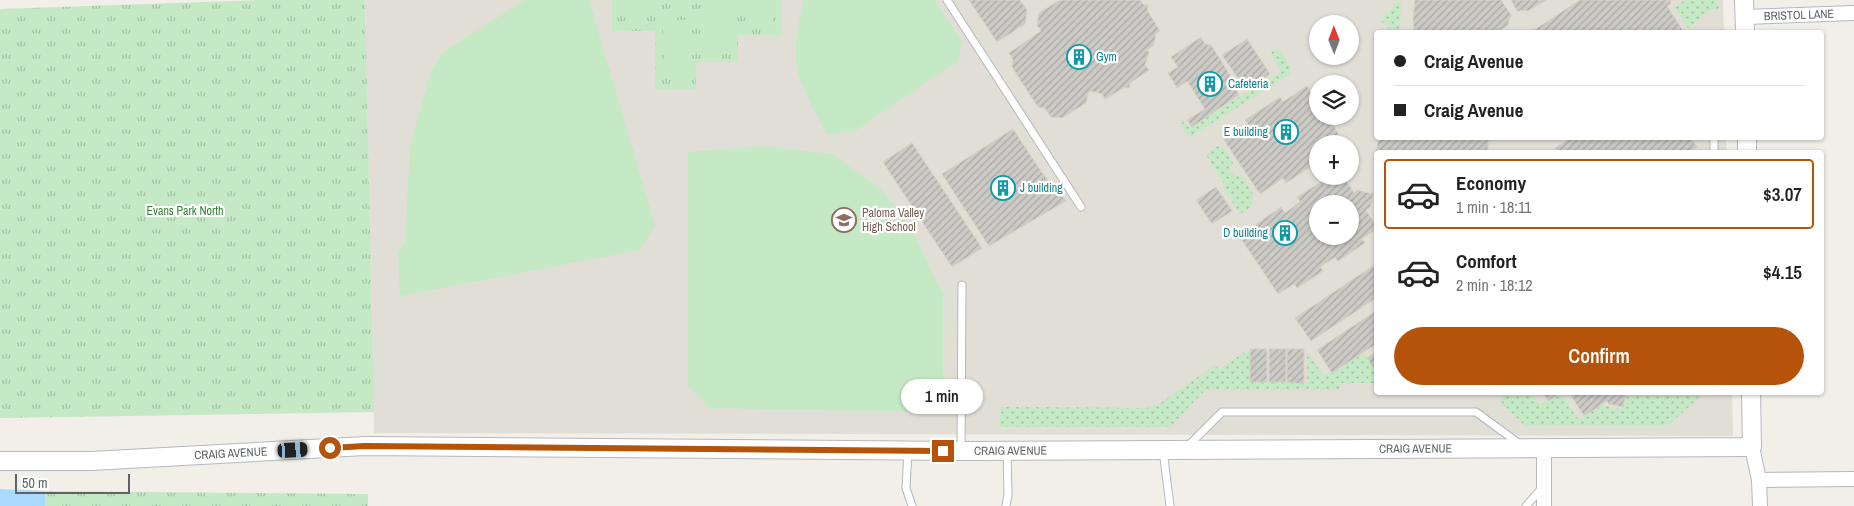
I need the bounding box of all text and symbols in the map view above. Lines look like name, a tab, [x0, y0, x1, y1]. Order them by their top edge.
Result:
street label: BRISTOL LANE	[1764, 6, 1834, 24]
north arrow	[1309, 15, 1359, 65]
map controls	[1309, 15, 1359, 245]
building icon: Gym	[1066, 44, 1092, 70]
text: Craig Avenue	[1424, 48, 1523, 74]
place label: Gym	[1096, 49, 1117, 65]
building icon: Cafeteria	[1197, 71, 1223, 97]
button: layers	[1309, 75, 1359, 125]
place label: Cafeteria	[1228, 76, 1269, 92]
text: Craig Avenue	[1424, 97, 1523, 123]
building icon: E building	[1273, 119, 1299, 145]
place label: E building	[1224, 124, 1269, 140]
button: +	[1309, 135, 1359, 185]
text: Economy	[1456, 170, 1526, 196]
icon: car	[1396, 172, 1441, 217]
building icon: J building	[990, 175, 1016, 201]
place label: J building	[1020, 180, 1063, 196]
text: $3.07	[1763, 181, 1802, 207]
button: −	[1309, 195, 1359, 245]
text: 1 min · 18:11	[1456, 196, 1532, 218]
park label: Evans Park North	[146, 203, 224, 219]
place label: Paloma Valley High School	[862, 205, 924, 235]
school or university icon: Paloma Valley High School	[831, 207, 857, 233]
building icon: D building	[1272, 220, 1298, 246]
place label: D building	[1223, 225, 1269, 241]
text: Comfort	[1456, 248, 1517, 274]
icon: car	[1396, 250, 1441, 295]
text: $4.15	[1763, 259, 1802, 285]
text: 2 min · 18:12	[1456, 274, 1533, 296]
button: Confirm	[1394, 327, 1804, 385]
callout: 1 min	[902, 378, 984, 414]
text: 1 min	[925, 385, 959, 407]
route start	[319, 437, 341, 459]
route end	[932, 440, 954, 462]
street label: CRAIG AVENUE	[1379, 441, 1452, 457]
car	[277, 442, 308, 458]
street label: CRAIG AVENUE	[194, 443, 268, 463]
street label: CRAIG AVENUE	[974, 443, 1047, 459]
scale bar	[15, 471, 130, 494]
text: 50 m	[22, 474, 48, 492]

